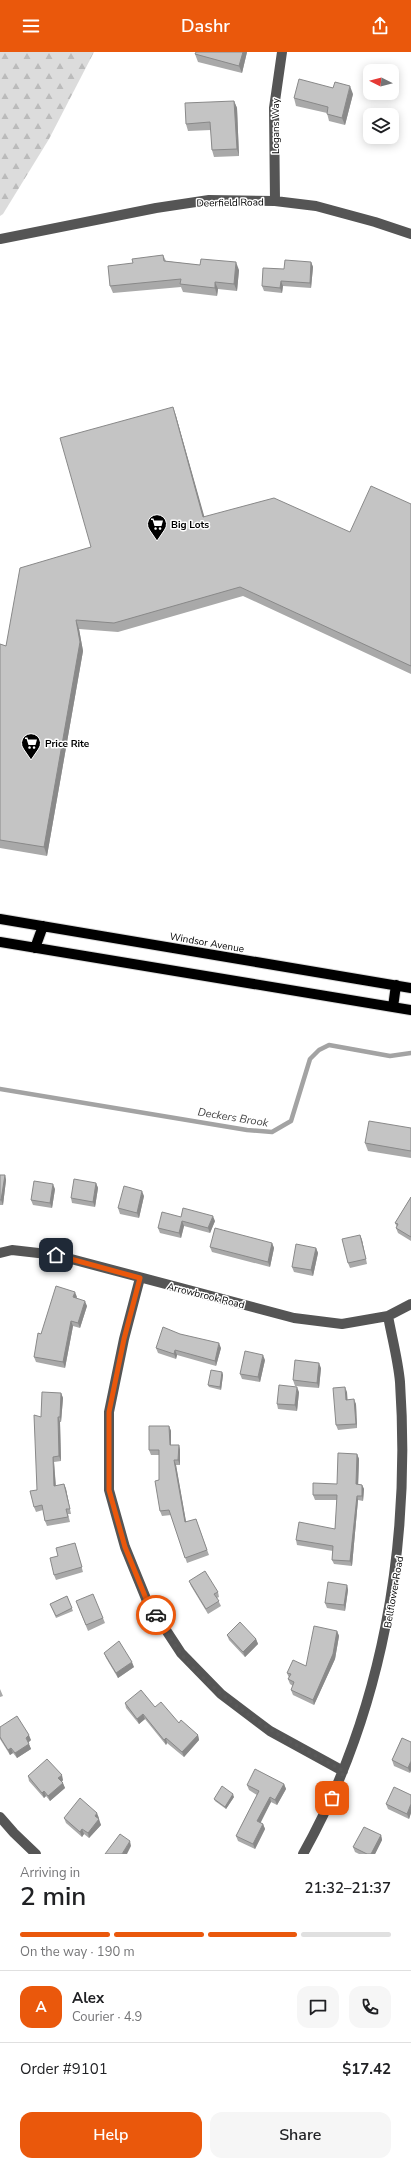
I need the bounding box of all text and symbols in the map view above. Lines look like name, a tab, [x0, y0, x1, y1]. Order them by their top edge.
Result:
text: Dashr	[181, 14, 230, 38]
icon: menu	[20, 15, 42, 37]
icon: share	[369, 15, 391, 37]
north arrow	[363, 64, 399, 100]
map controls	[363, 64, 399, 144]
street label: Logans Way	[269, 97, 283, 154]
button: layers	[363, 108, 399, 144]
street label: Deerfield Road	[196, 195, 264, 211]
supermarket icon: Big Lots	[146, 513, 168, 541]
place label: Big Lots	[171, 518, 209, 532]
supermarket icon: Price Rite	[20, 732, 42, 760]
place label: Price Rite	[45, 737, 90, 751]
street label: Windsor Avenue	[168, 930, 245, 956]
water label: Deckers Brook	[197, 1105, 270, 1131]
pin	[39, 1238, 73, 1272]
icon: home	[45, 1244, 67, 1266]
street label: Arrowbrook Road	[165, 1280, 246, 1312]
street label: Bellflower Road	[381, 1555, 407, 1629]
courier	[136, 1595, 176, 1635]
icon: car	[145, 1604, 167, 1626]
pin	[315, 1781, 349, 1815]
icon: bag	[321, 1787, 343, 1809]
text: Arriving in	[20, 1864, 80, 1882]
text: 21:32–21:37	[304, 1878, 391, 1898]
text: 2 min	[20, 1879, 86, 1914]
text: On the way · 190 m	[20, 1943, 135, 1961]
button: chat	[297, 1986, 339, 2028]
button: phone	[349, 1986, 391, 2028]
text: Alex	[72, 1988, 104, 2008]
text: A	[35, 1997, 47, 2017]
text: Courier · 4.9	[72, 2008, 142, 2026]
text: Order #9101	[20, 2059, 108, 2079]
text: $17.42	[342, 2059, 391, 2079]
button: Help	[20, 2112, 202, 2158]
button: Share	[210, 2112, 391, 2158]

